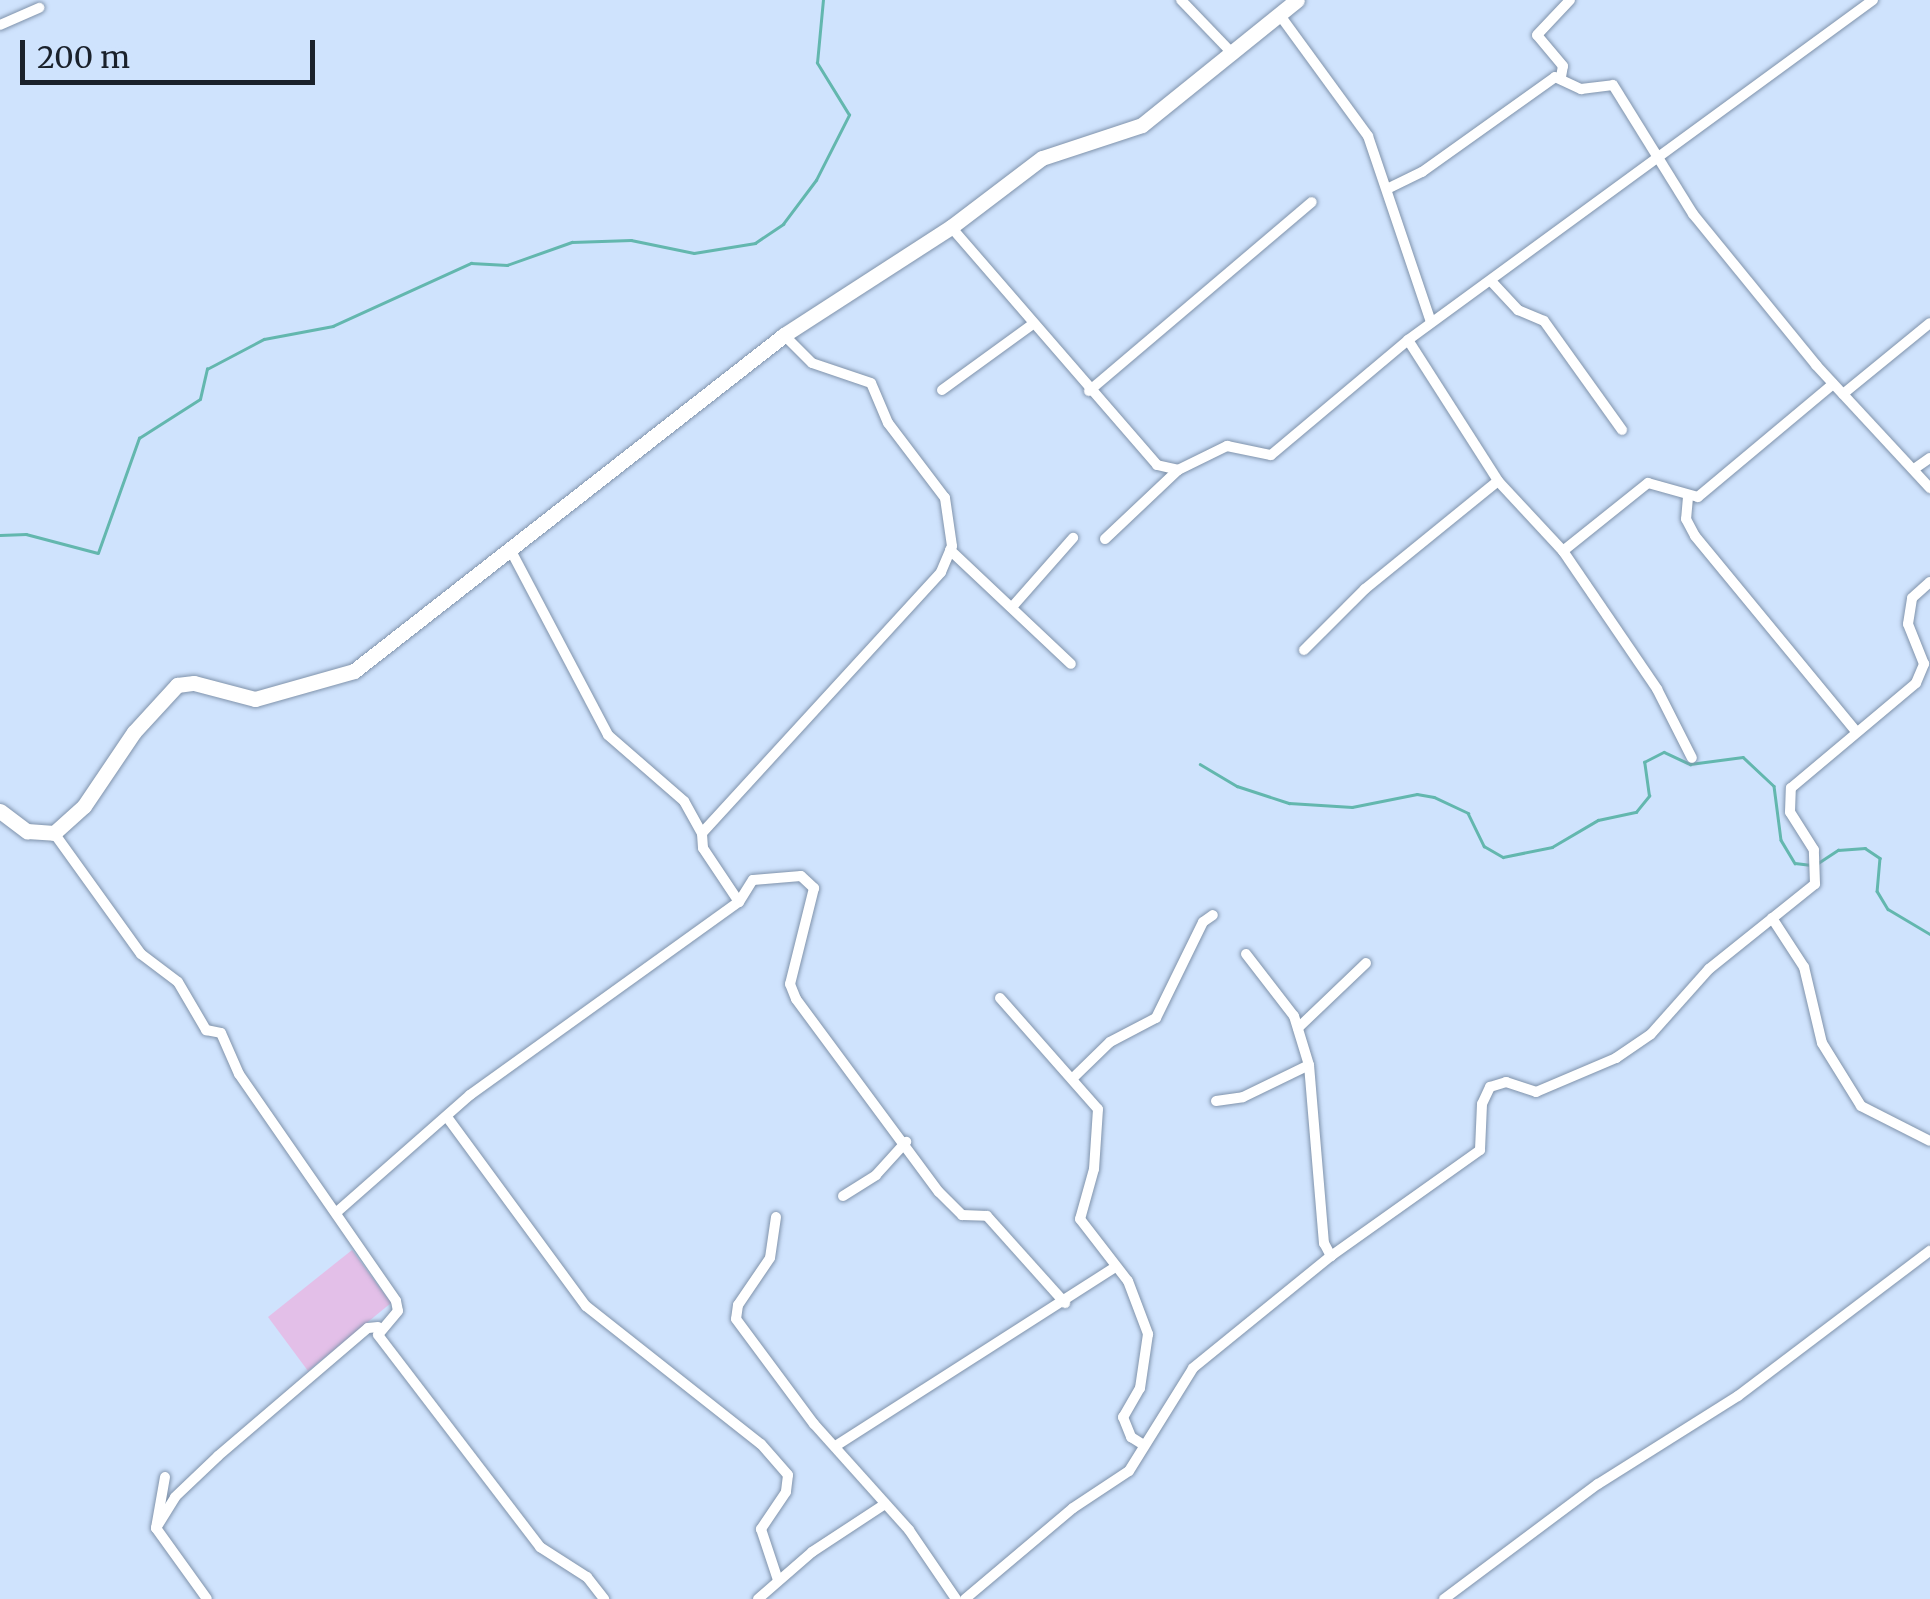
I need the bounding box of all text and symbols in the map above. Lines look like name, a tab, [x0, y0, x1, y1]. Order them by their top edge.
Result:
scale bar	[25, 20, 320, 82]
text: 200 m	[37, 38, 130, 76]

